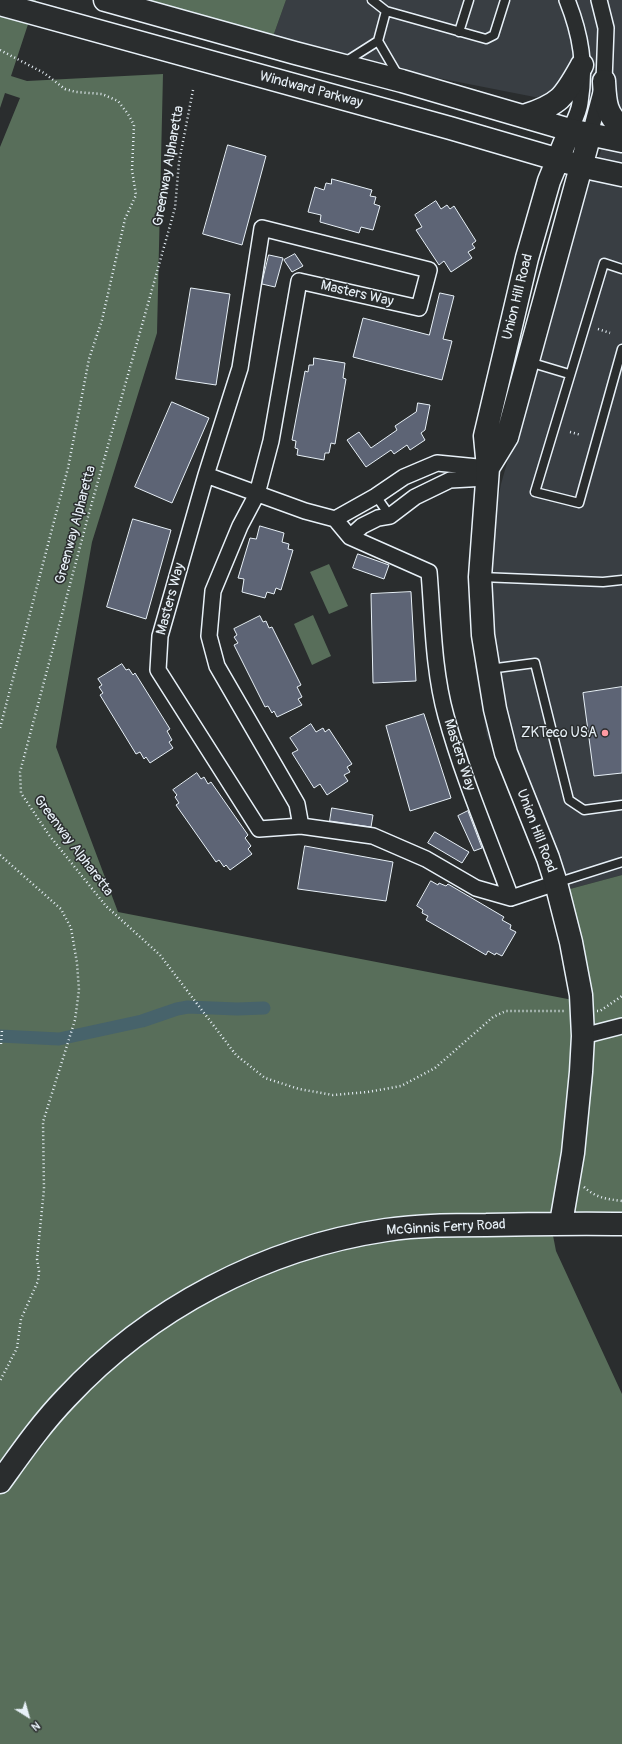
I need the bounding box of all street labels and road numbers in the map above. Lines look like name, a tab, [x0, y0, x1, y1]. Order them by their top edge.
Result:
street label: Windward Parkway	[258, 68, 364, 112]
street label: Greenway Alpharetta	[150, 104, 188, 228]
street label: Union Hill Road	[499, 252, 537, 342]
street label: Masters Way	[319, 277, 395, 311]
street label: Greenway Alpharetta	[52, 464, 100, 586]
street label: Masters Way	[153, 561, 189, 637]
street label: Masters Way	[440, 717, 478, 793]
street label: Union Hill Road	[512, 787, 560, 875]
street label: Greenway Alpharetta	[30, 792, 116, 900]
street label: McGinnis Ferry Road	[386, 1216, 506, 1240]

